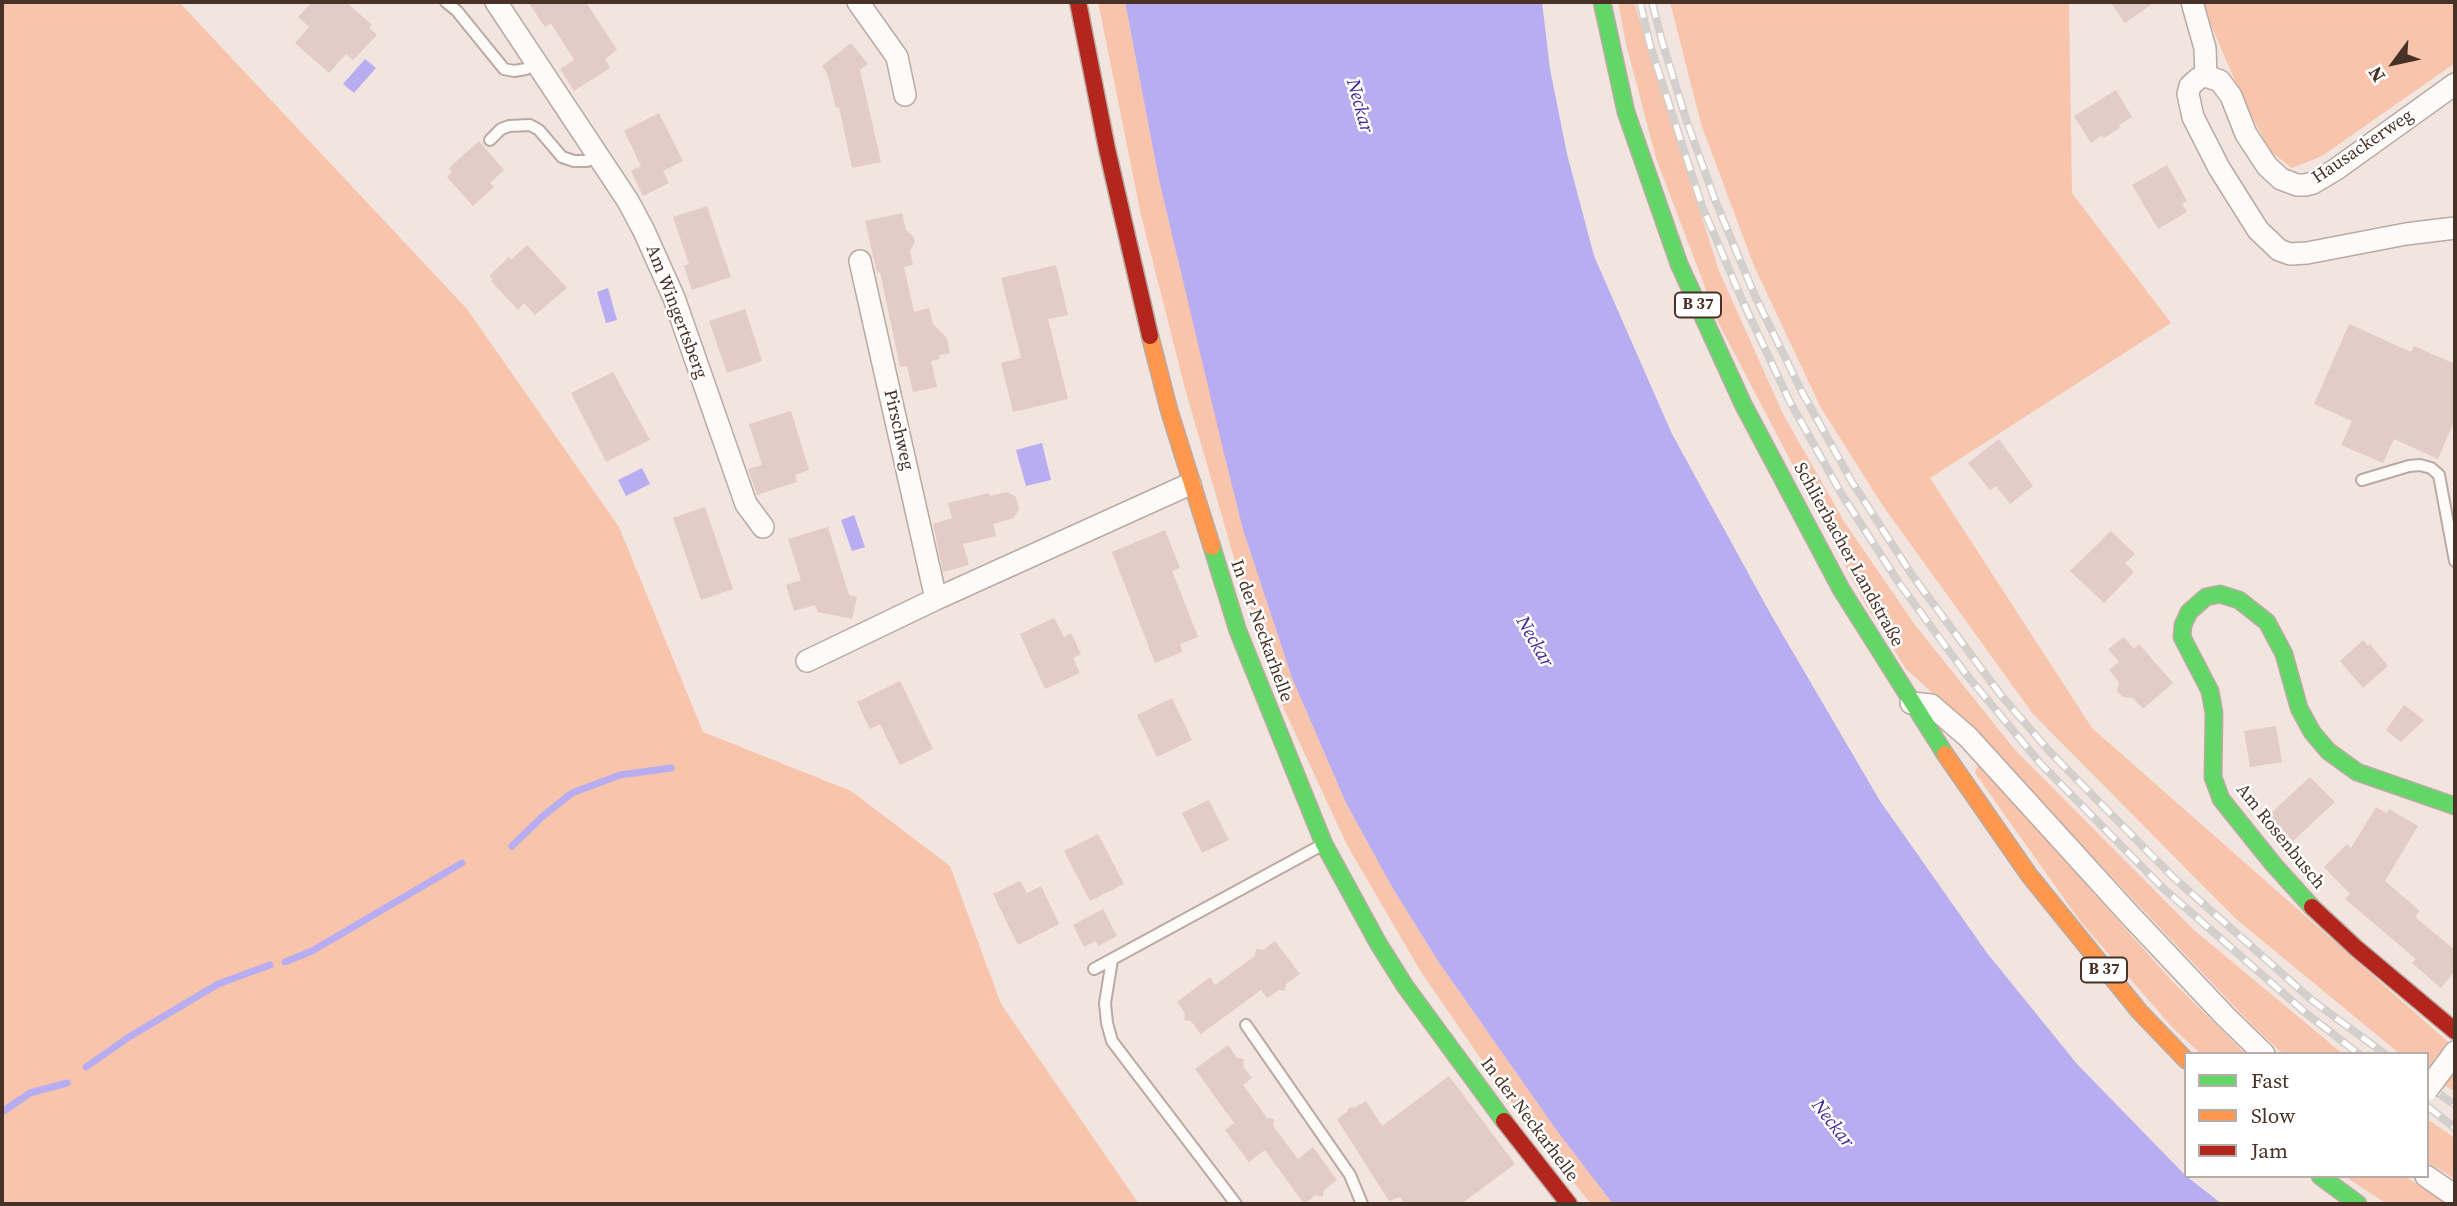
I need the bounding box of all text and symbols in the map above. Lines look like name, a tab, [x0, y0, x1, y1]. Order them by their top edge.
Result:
north arrow	[2359, 28, 2429, 98]
text: N	[2362, 62, 2391, 87]
water label: Neckar	[1340, 76, 1378, 136]
street label: Hausackerweg	[2308, 105, 2418, 189]
street label: Am Wingertsberg	[641, 242, 711, 382]
road number: B 37	[1675, 292, 1721, 318]
street label: Pirschweg	[878, 388, 918, 472]
street label: Schlierbacher Landstraße	[1788, 459, 1908, 651]
street label: In der Neckarhelle	[1225, 557, 1297, 705]
water label: Neckar	[1510, 612, 1558, 672]
street label: Am Rosenbusch	[2231, 780, 2329, 894]
road number: B 37	[2081, 958, 2127, 982]
legend	[2184, 1052, 2429, 1178]
street label: In der Neckarhelle	[1475, 1054, 1583, 1186]
text: Fast	[2251, 1066, 2289, 1095]
water label: Neckar	[1806, 1095, 1858, 1153]
text: Slow	[2251, 1101, 2295, 1130]
text: Jam	[2251, 1136, 2288, 1165]

